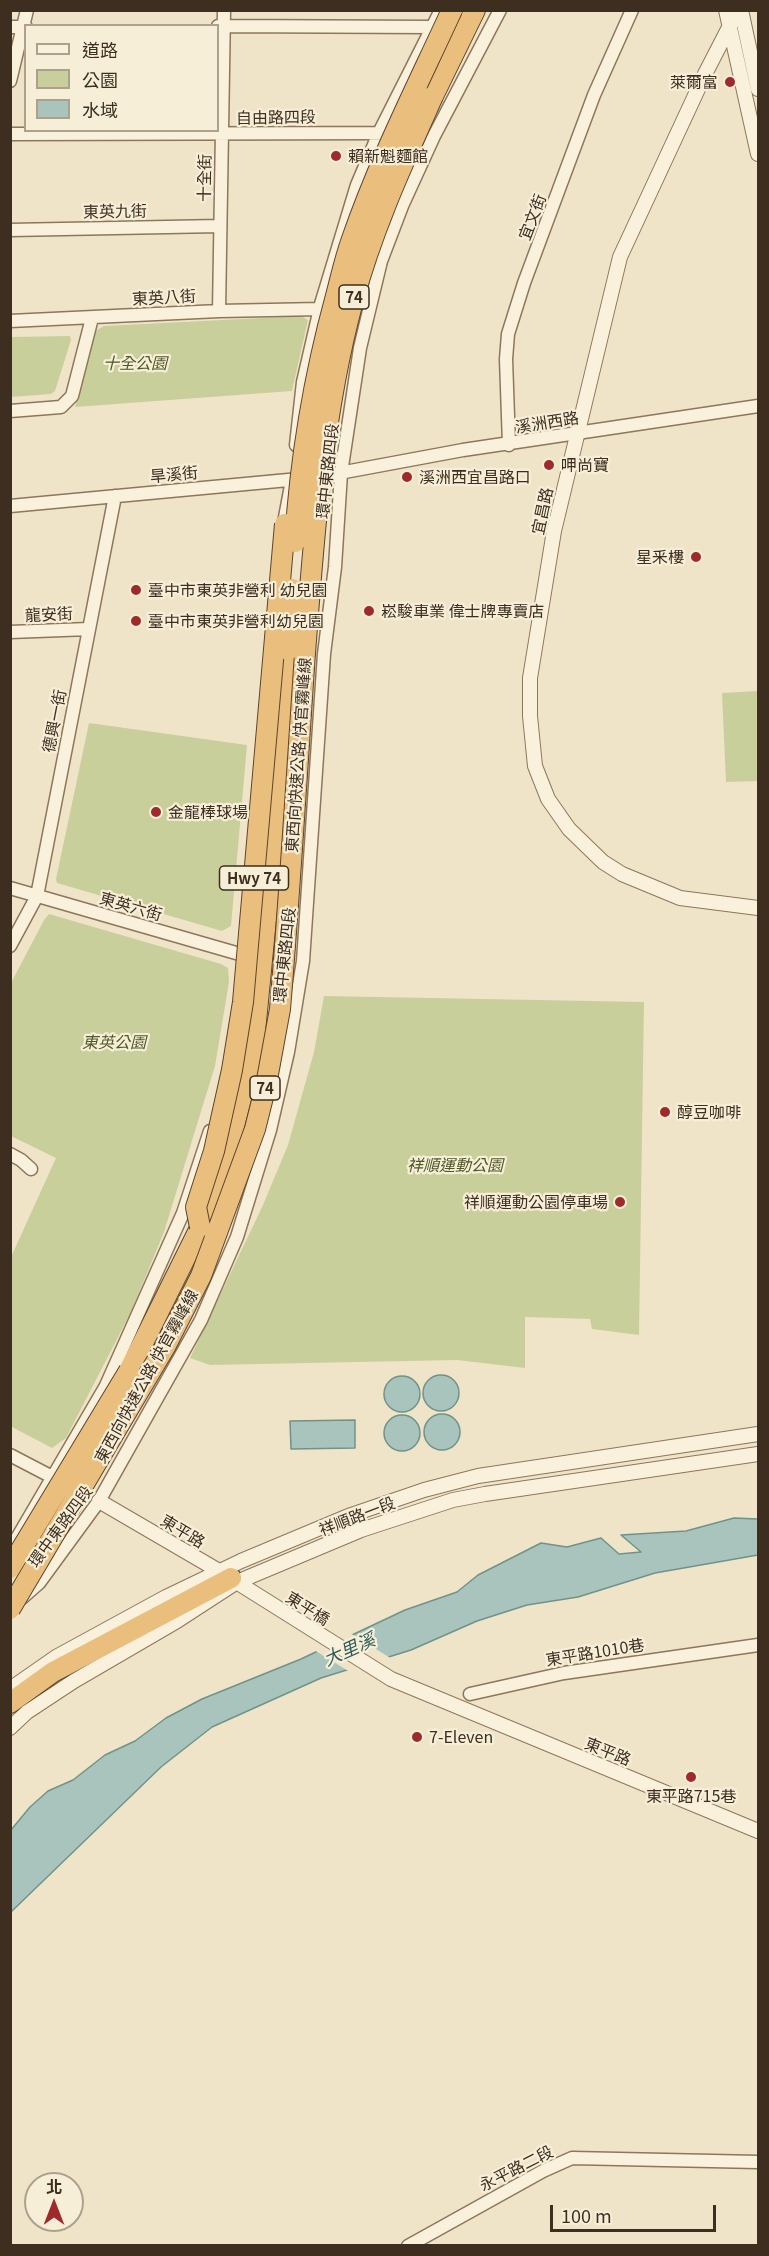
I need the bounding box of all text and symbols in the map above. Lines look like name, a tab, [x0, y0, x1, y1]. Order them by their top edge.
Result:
legend	[24, 24, 219, 132]
text: 道路	[82, 36, 118, 62]
text: 公園	[82, 66, 118, 92]
place label: 萊爾富	[670, 72, 718, 92]
marker: 萊爾富	[723, 75, 737, 89]
text: 水域	[82, 96, 118, 122]
street label: 自由路四段	[236, 107, 316, 127]
place label: 賴新魁麵館	[348, 146, 428, 166]
marker: 賴新魁麵館	[329, 149, 343, 163]
street label: 十全街	[194, 154, 214, 202]
street label: 宜文街	[514, 191, 550, 243]
street label: 東英九街	[83, 201, 147, 221]
road number: 74	[339, 285, 369, 309]
street label: 東英八街	[132, 286, 196, 308]
park label: 十全公園	[103, 353, 167, 373]
street label: 溪洲西路	[514, 408, 580, 436]
street label: 環中東路四段	[312, 422, 342, 520]
place label: 呷尚寶	[561, 455, 609, 475]
marker: 呷尚寶	[542, 458, 556, 472]
street label: 旱溪街	[149, 462, 199, 486]
place label: 溪洲西宜昌路口	[419, 467, 531, 487]
marker: 溪洲西宜昌路口	[400, 470, 414, 484]
street label: 宜昌路	[528, 486, 556, 536]
place label: 星釆樓	[636, 547, 684, 567]
marker: 星釆樓	[689, 550, 703, 564]
place label: 臺中市東英非營利 幼兒園	[148, 580, 328, 600]
marker: 臺中市東英非營利 幼兒園	[129, 583, 143, 597]
place label: 崧駿車業 偉士牌專賣店	[381, 601, 545, 621]
street label: 龍安街	[25, 603, 73, 625]
marker: 崧駿車業 偉士牌專賣店	[362, 604, 376, 618]
place label: 臺中市東英非營利幼兒園	[148, 611, 324, 631]
marker: 臺中市東英非營利幼兒園	[129, 614, 143, 628]
street label: 東西向快速公路 快官霧峰線	[282, 657, 314, 853]
street label: 德興一街	[38, 688, 70, 754]
place label: 金龍棒球場	[168, 802, 248, 822]
marker: 金龍棒球場	[149, 805, 163, 819]
road number: Hwy 74	[220, 866, 288, 890]
street label: 東英六街	[98, 888, 164, 924]
street label: 環中東路四段	[269, 906, 299, 1004]
park label: 東英公園	[82, 1032, 146, 1052]
road number: 74	[250, 1076, 280, 1100]
place label: 醇豆咖啡	[677, 1102, 741, 1122]
marker: 醇豆咖啡	[658, 1105, 672, 1119]
park label: 祥順運動公園	[407, 1155, 503, 1175]
place label: 祥順運動公園停車場	[464, 1192, 608, 1212]
marker: 祥順運動公園停車場	[613, 1195, 627, 1209]
street label: 東西向快速公路 快官霧峰線	[90, 1286, 202, 1466]
street label: 環中東路四段	[24, 1482, 96, 1570]
street label: 祥順路一段	[316, 1493, 398, 1539]
street label: 東平路	[157, 1510, 209, 1552]
street label: 東平橋	[283, 1587, 333, 1629]
water label: 大里溪	[320, 1628, 378, 1670]
street label: 東平路1010巷	[544, 1635, 646, 1669]
place label: 7-Eleven	[429, 1727, 493, 1747]
marker: 7-Eleven	[410, 1730, 424, 1744]
street label: 東平路	[582, 1733, 634, 1769]
marker: 東平路715巷	[684, 1770, 698, 1784]
place label: 東平路715巷	[646, 1786, 736, 1806]
street label: 永平路二段	[476, 2141, 556, 2195]
north arrow	[24, 2172, 84, 2232]
text: 北	[46, 2174, 62, 2198]
scale bar	[553, 2193, 720, 2231]
text: 100 m	[561, 2202, 612, 2228]

